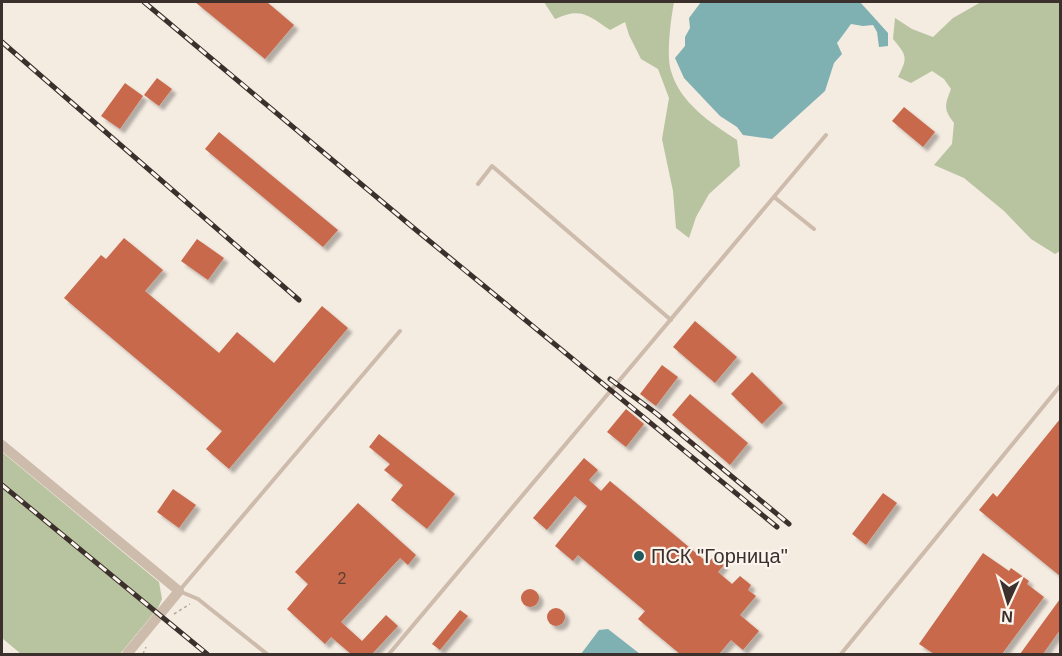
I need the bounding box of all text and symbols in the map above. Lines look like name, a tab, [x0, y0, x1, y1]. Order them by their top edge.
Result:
place label: ПСК "Горница"	[651, 545, 788, 567]
marker: ПСК "Горница"	[632, 549, 646, 563]
house number: 2	[338, 570, 347, 587]
north arrow	[978, 572, 1038, 632]
text: N	[1001, 608, 1013, 625]

